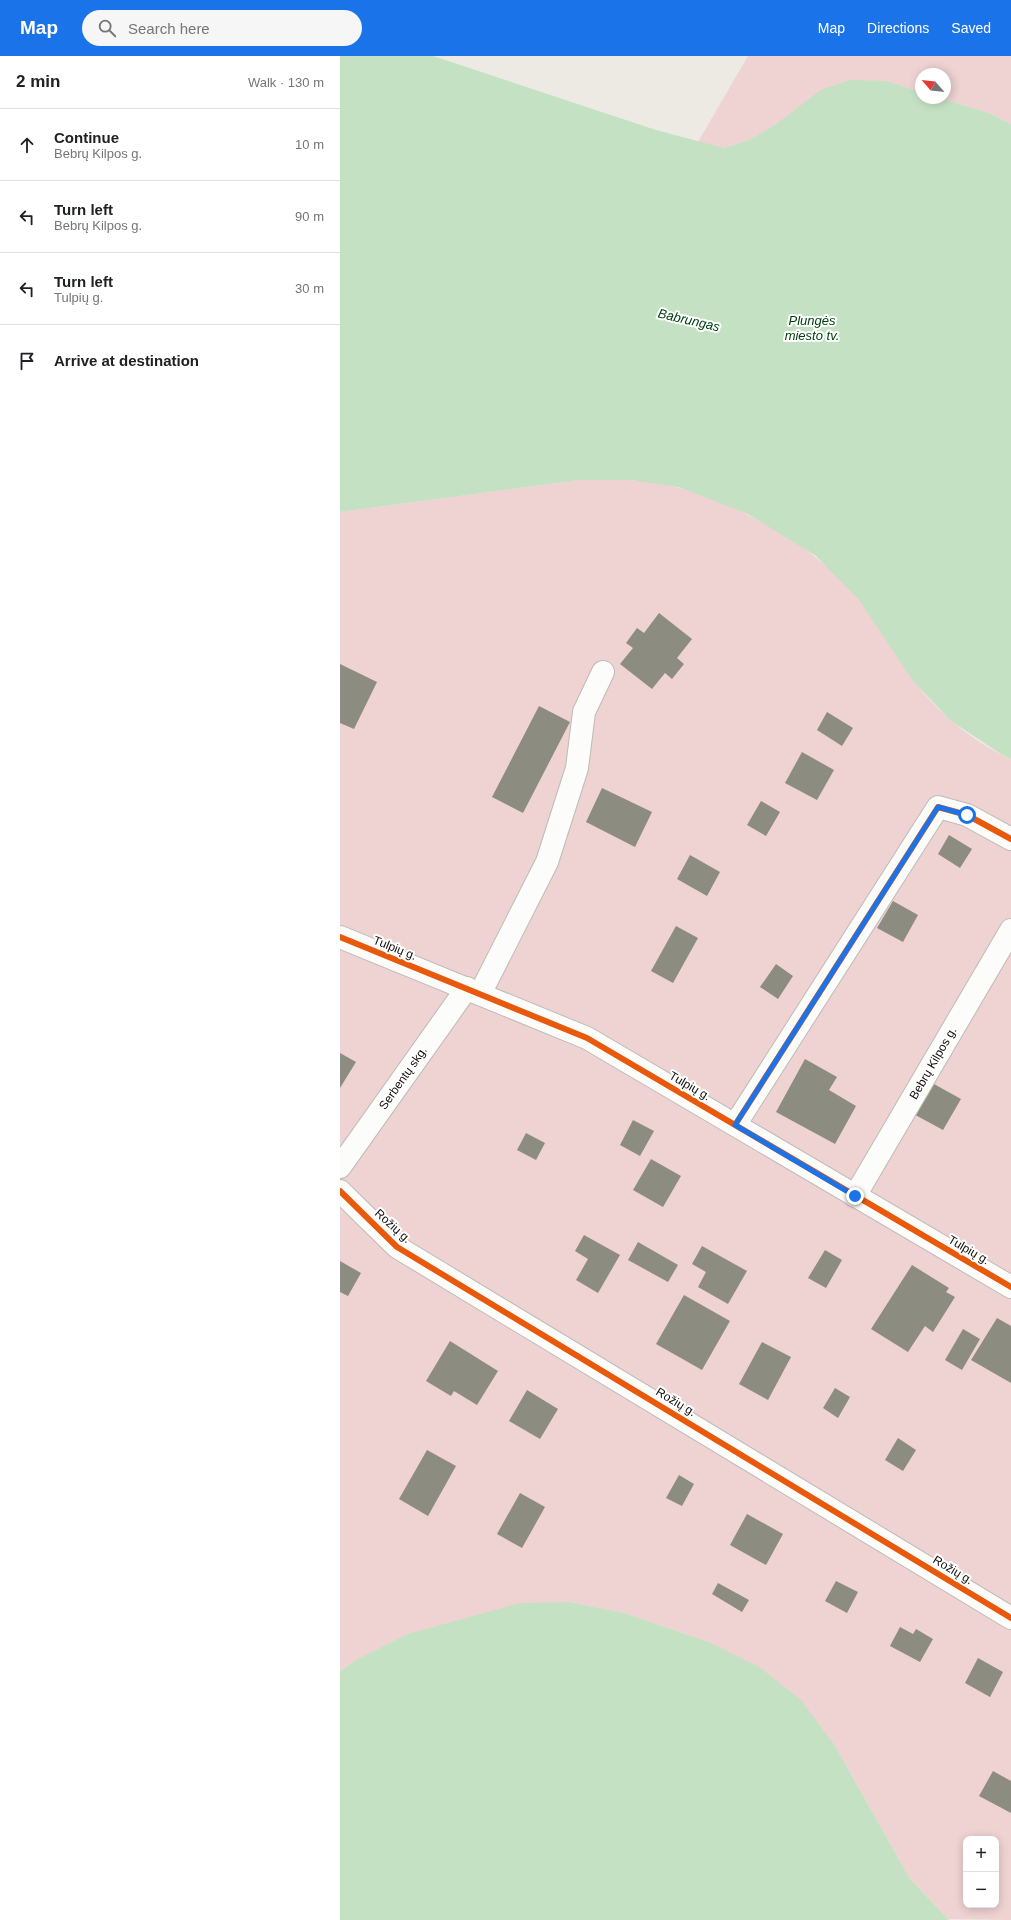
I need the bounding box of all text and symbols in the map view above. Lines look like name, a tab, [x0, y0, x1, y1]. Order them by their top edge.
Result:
search box	[82, 10, 362, 46]
text: Map	[20, 17, 58, 38]
icon: search	[96, 17, 118, 39]
text: Search here	[128, 20, 210, 37]
text: Map	[818, 20, 845, 36]
text: Directions	[867, 20, 929, 36]
text: Saved	[951, 20, 991, 36]
north arrow	[915, 68, 951, 104]
text: 2 min	[16, 72, 60, 91]
text: Walk · 130 m	[248, 75, 324, 90]
text: Continue	[54, 129, 119, 146]
icon: ahead	[16, 134, 38, 156]
text: 10 m	[295, 137, 324, 152]
text: Bebrų Kilpos g.	[54, 146, 142, 161]
text: Turn left	[54, 201, 113, 218]
icon: left	[16, 206, 38, 228]
text: 90 m	[295, 209, 324, 224]
text: Bebrų Kilpos g.	[54, 218, 142, 233]
text: Turn left	[54, 273, 113, 290]
icon: left	[16, 278, 38, 300]
text: 30 m	[295, 281, 324, 296]
text: Tulpių g.	[54, 290, 103, 305]
water label: Babrungas	[657, 306, 722, 334]
water label: Plungės miesto tv.	[785, 313, 839, 343]
icon: arrive	[16, 350, 38, 372]
text: Arrive at destination	[54, 352, 199, 369]
route start	[958, 806, 976, 824]
street label: Tulpių g.	[371, 933, 419, 963]
street label: Bebrų Kilpos g.	[907, 1024, 959, 1102]
street label: Serbentų skg.	[376, 1044, 430, 1112]
street label: Tulpių g.	[667, 1069, 713, 1103]
route end	[846, 1187, 864, 1205]
street label: Rožių g.	[372, 1206, 414, 1246]
street label: Tulpių g.	[946, 1233, 992, 1267]
street label: Rožių g.	[654, 1385, 698, 1419]
street label: Rožių g.	[931, 1553, 975, 1587]
map controls	[963, 1836, 999, 1908]
button: +	[963, 1836, 999, 1872]
button: −	[963, 1872, 999, 1908]

